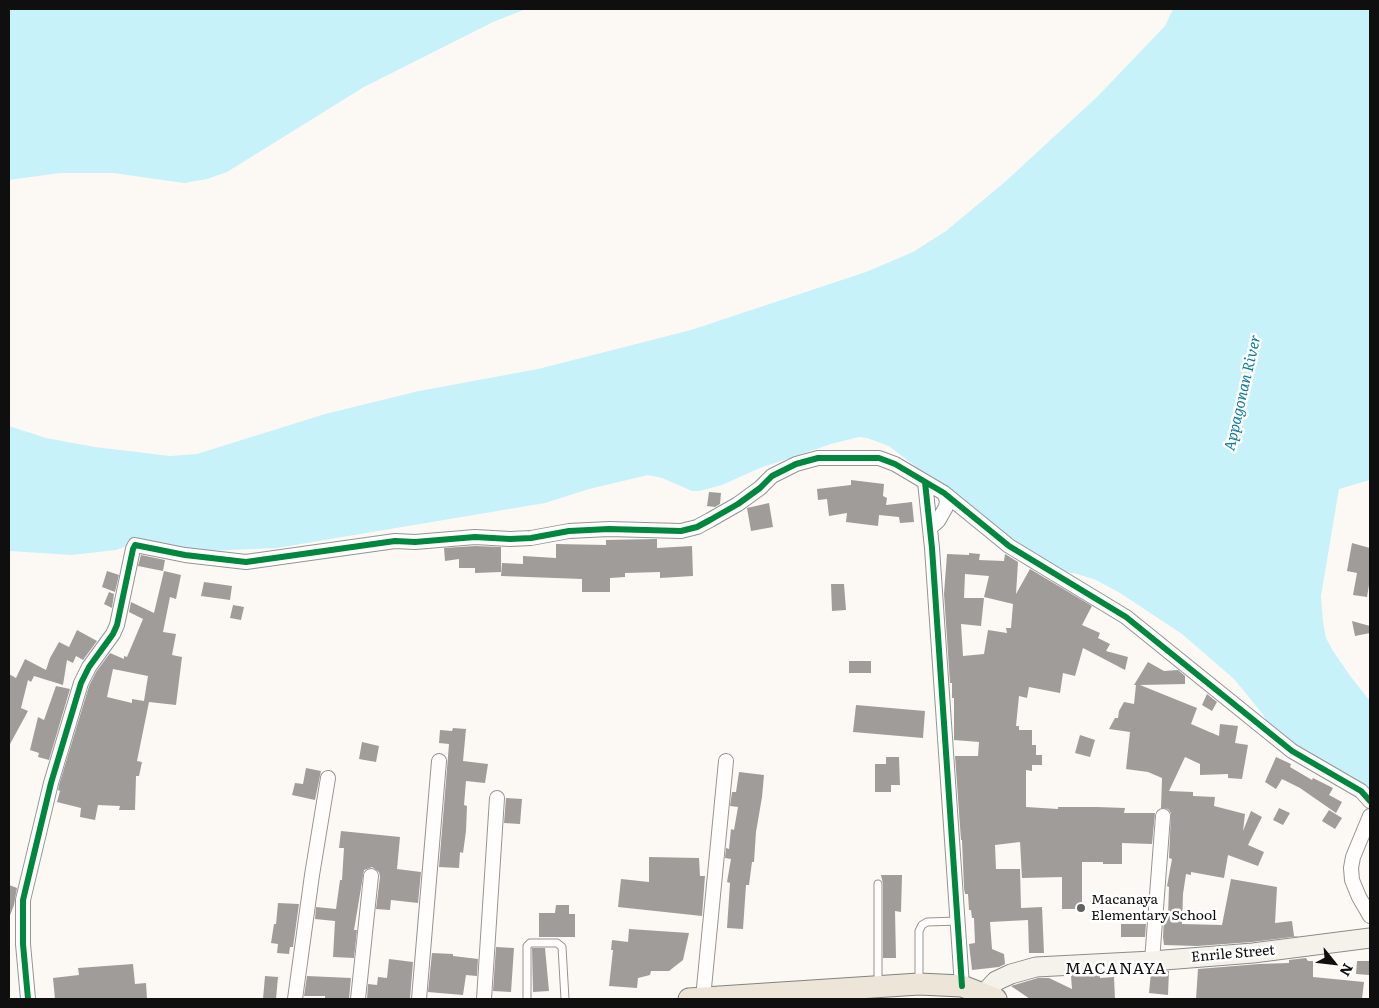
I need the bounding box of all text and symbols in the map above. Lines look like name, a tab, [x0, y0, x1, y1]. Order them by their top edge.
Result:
water label: Appagonan River	[1221, 333, 1265, 453]
place label: Macanaya Elementary School	[1091, 892, 1217, 924]
marker: Macanaya Elementary School	[1075, 902, 1087, 914]
north arrow	[1309, 938, 1359, 988]
street label: Enrile Street	[1190, 942, 1276, 966]
district label: MACANAYA	[1064, 959, 1168, 979]
text: N	[1336, 960, 1359, 980]

